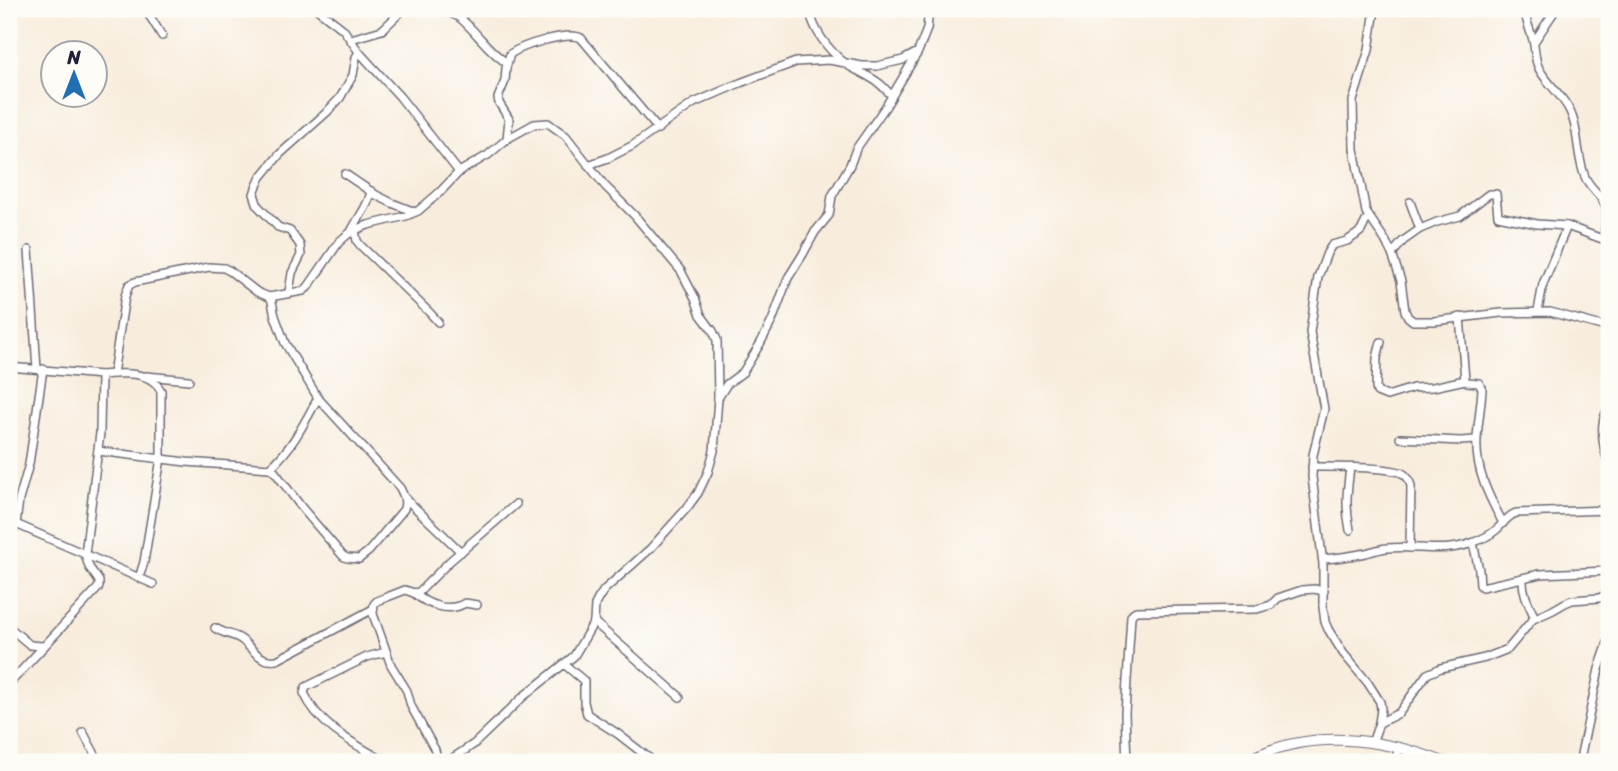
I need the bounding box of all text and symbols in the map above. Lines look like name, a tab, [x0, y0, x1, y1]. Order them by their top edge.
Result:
north arrow	[38, 38, 108, 108]
text: N	[66, 41, 81, 74]

